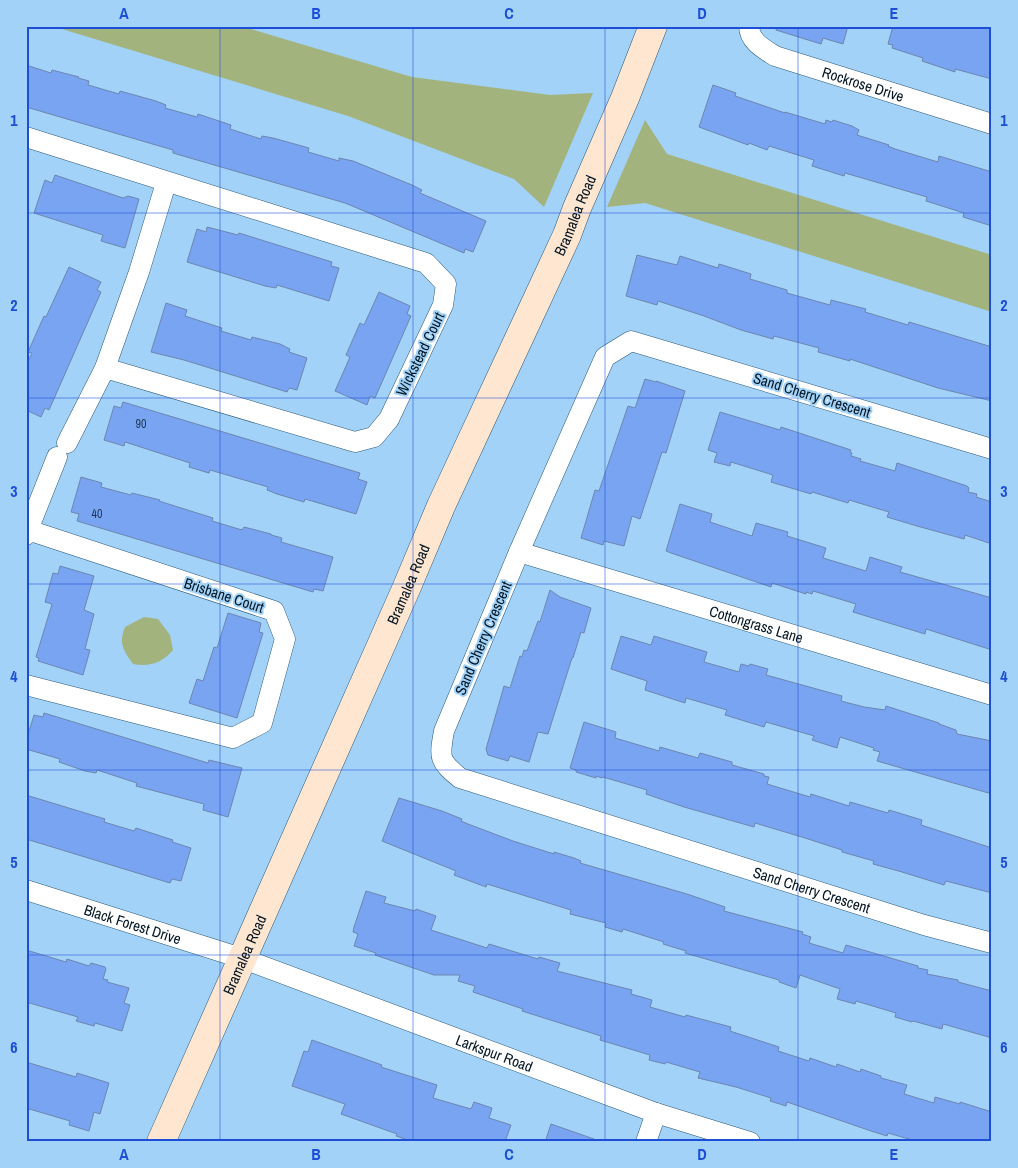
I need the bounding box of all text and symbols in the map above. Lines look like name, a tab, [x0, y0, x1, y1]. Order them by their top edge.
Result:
text: A	[119, 2, 129, 24]
text: B	[311, 2, 321, 24]
text: C	[504, 2, 514, 24]
text: D	[697, 2, 707, 24]
text: E	[890, 2, 899, 24]
street label: Rockrose Drive	[820, 61, 907, 106]
text: 1	[10, 109, 18, 131]
text: 1	[1000, 109, 1008, 131]
street label: Bramalea Road	[548, 172, 601, 259]
text: 2	[10, 294, 18, 316]
text: 2	[1000, 294, 1008, 316]
street label: Wickstead Court	[391, 308, 450, 399]
street label: Sand Cherry Crescent	[751, 367, 874, 423]
house number: 90	[136, 416, 146, 432]
text: 3	[10, 480, 18, 502]
text: 3	[1000, 480, 1008, 502]
house number: 40	[92, 506, 102, 522]
street label: Bramalea Road	[381, 541, 434, 628]
street label: Brisbane Court	[181, 572, 267, 618]
street label: Sand Cherry Crescent	[450, 577, 517, 698]
street label: Cottongrass Lane	[707, 600, 806, 648]
text: 4	[10, 665, 18, 687]
text: 4	[1000, 665, 1008, 687]
text: 5	[10, 851, 18, 873]
text: 5	[1000, 851, 1008, 873]
street label: Sand Cherry Crescent	[751, 861, 874, 918]
street label: Black Forest Drive	[82, 899, 184, 949]
street label: Bramalea Road	[217, 911, 271, 998]
street label: Larkspur Road	[453, 1029, 536, 1077]
text: 6	[10, 1036, 18, 1058]
text: 6	[1000, 1036, 1008, 1058]
text: A	[119, 1143, 129, 1165]
text: B	[311, 1143, 321, 1165]
text: C	[504, 1143, 514, 1165]
text: D	[697, 1143, 707, 1165]
text: E	[890, 1143, 899, 1165]

